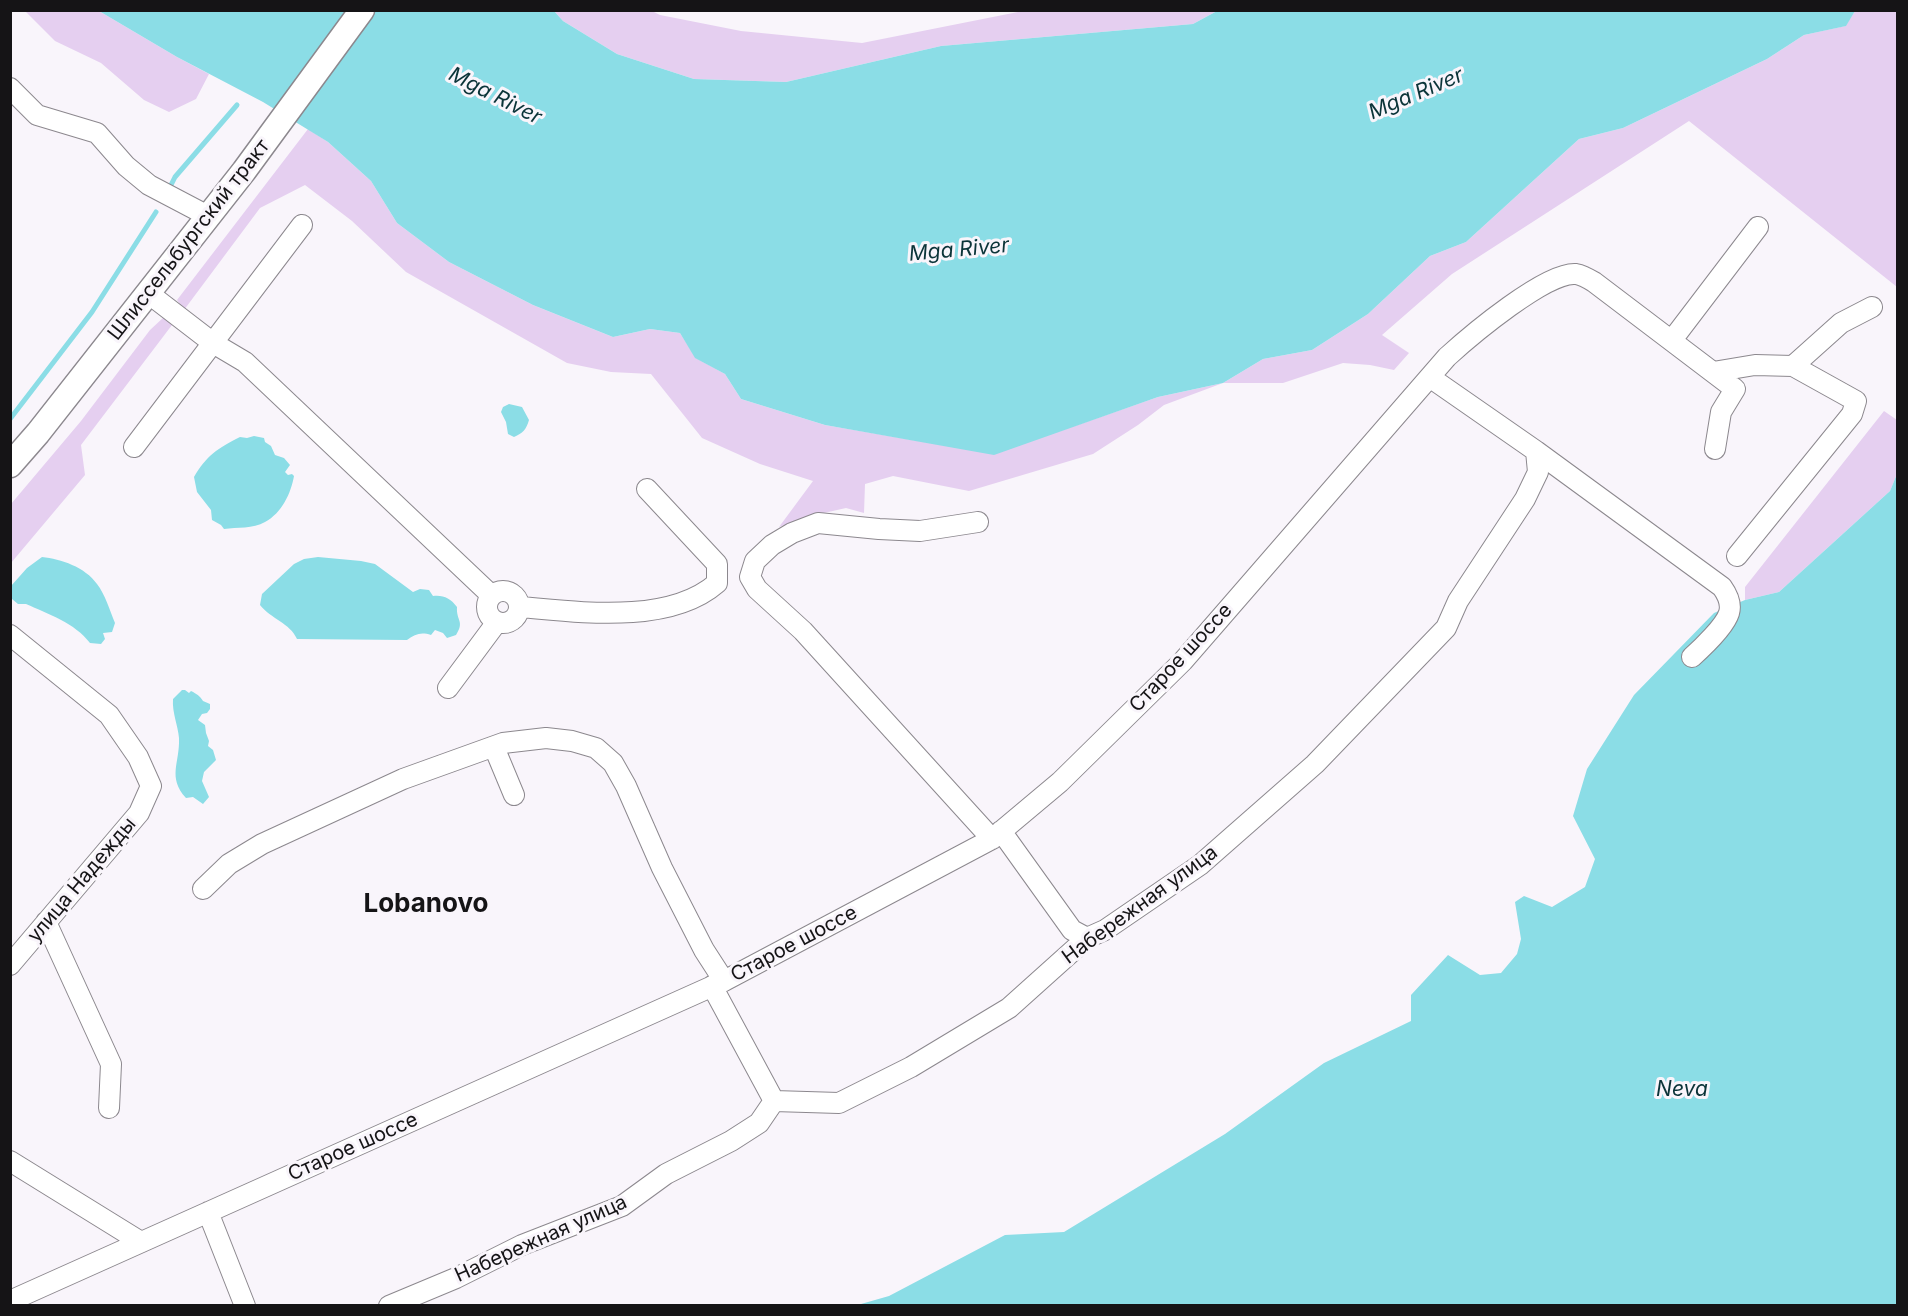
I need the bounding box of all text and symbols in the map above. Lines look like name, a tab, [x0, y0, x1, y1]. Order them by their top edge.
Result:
water label: Mga River	[444, 62, 546, 130]
water label: Mga River	[1365, 63, 1467, 125]
street label: Шлиссельбургский тракт	[103, 135, 275, 345]
water label: Mga River	[908, 233, 1010, 267]
street label: Старое шоссе	[1125, 599, 1237, 717]
street label: улица Надежды	[23, 813, 141, 947]
street label: Набережная улица	[1058, 841, 1222, 969]
district label: Lobanovo	[363, 888, 489, 920]
street label: Старое шоссе	[727, 901, 861, 987]
water label: Neva	[1656, 1077, 1708, 1103]
street label: Старое шоссе	[284, 1108, 422, 1186]
street label: Набережная улица	[451, 1190, 631, 1288]

